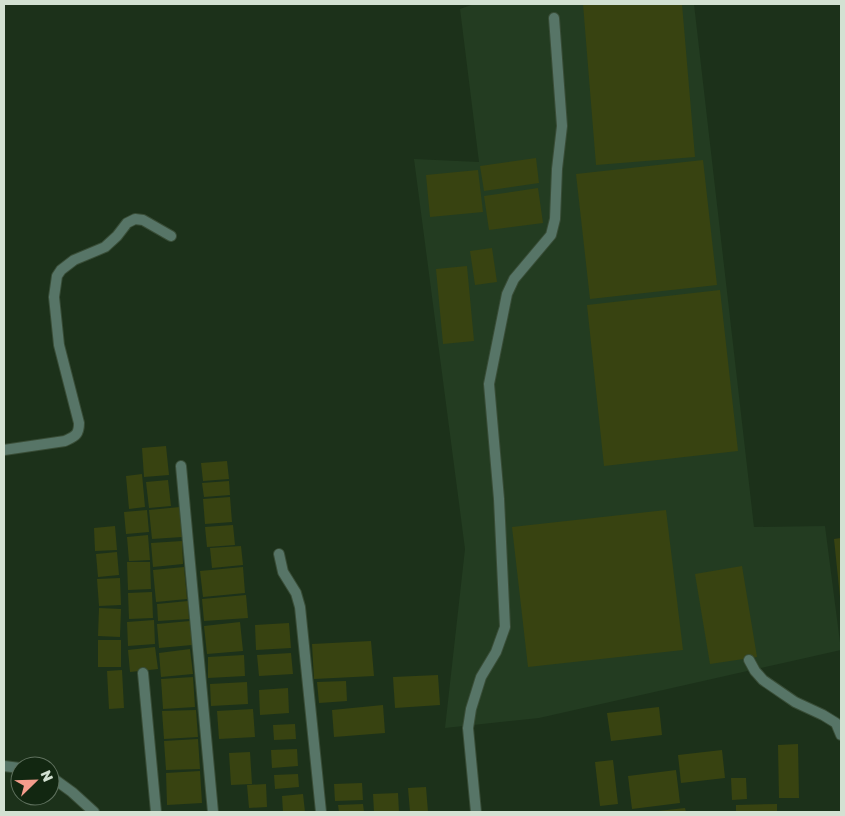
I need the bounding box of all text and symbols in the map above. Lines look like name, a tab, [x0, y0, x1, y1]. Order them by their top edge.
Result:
north arrow	[10, 756, 60, 806]
text: N	[38, 768, 57, 784]

